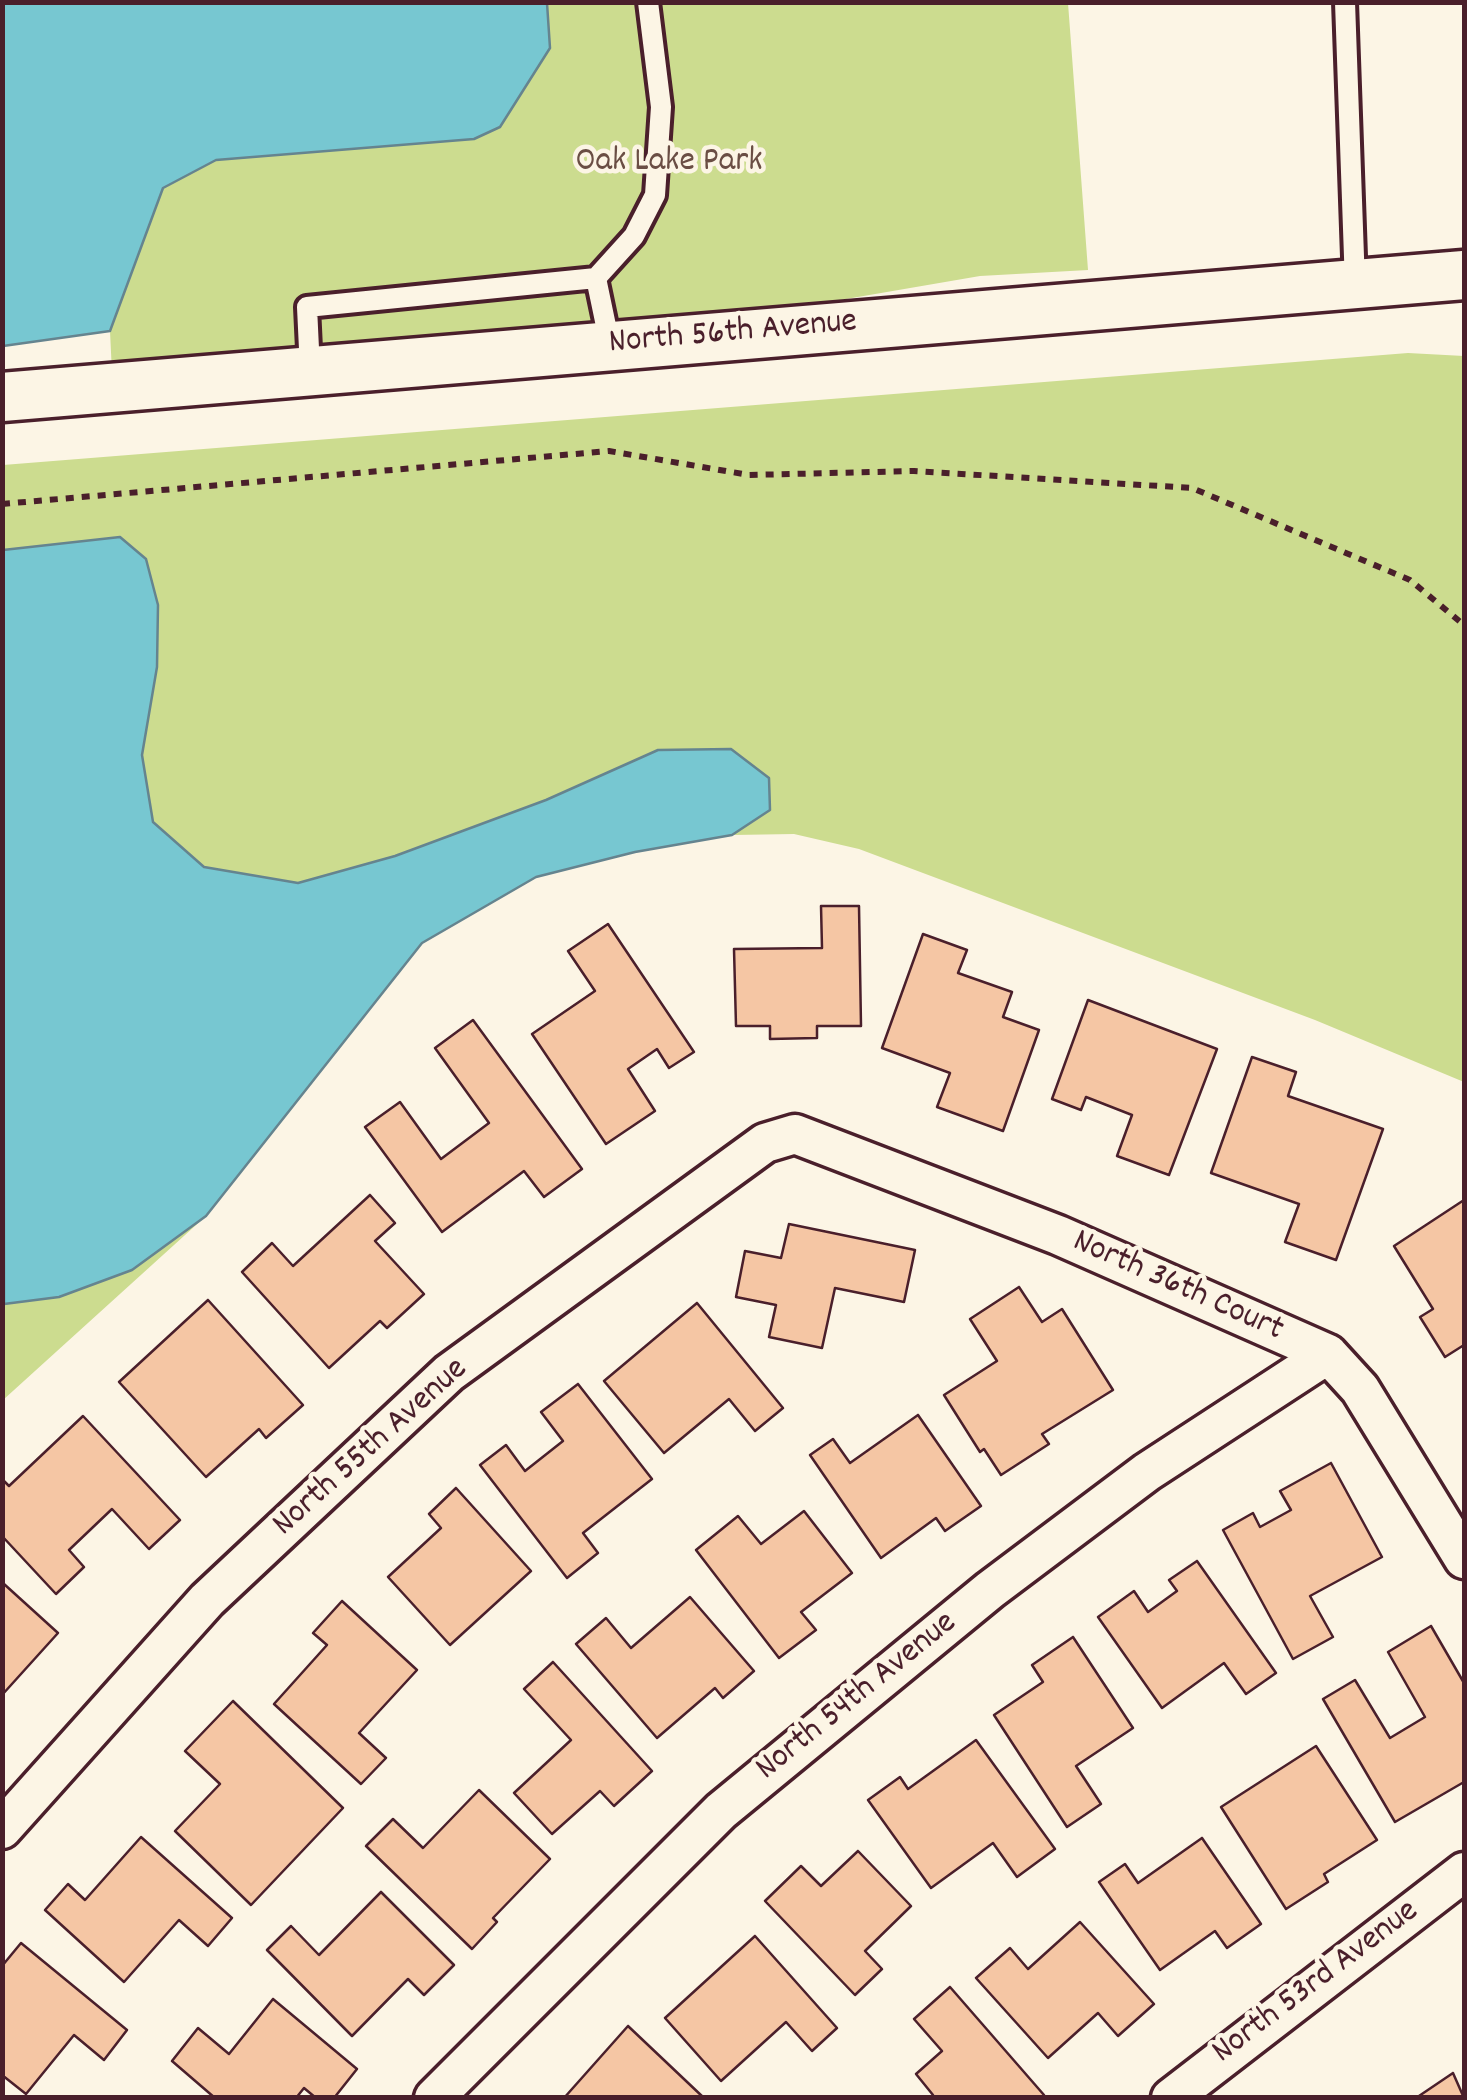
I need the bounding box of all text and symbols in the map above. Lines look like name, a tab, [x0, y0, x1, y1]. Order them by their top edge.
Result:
park label: Oak Lake Park	[575, 143, 763, 185]
street label: North 56th Avenue	[607, 303, 859, 367]
street label: North 36th Court	[1065, 1223, 1289, 1353]
street label: North 55th Avenue	[266, 1350, 478, 1548]
street label: North 54th Avenue	[749, 1604, 967, 1792]
street label: North 53rd Avenue	[1205, 1893, 1429, 2075]

